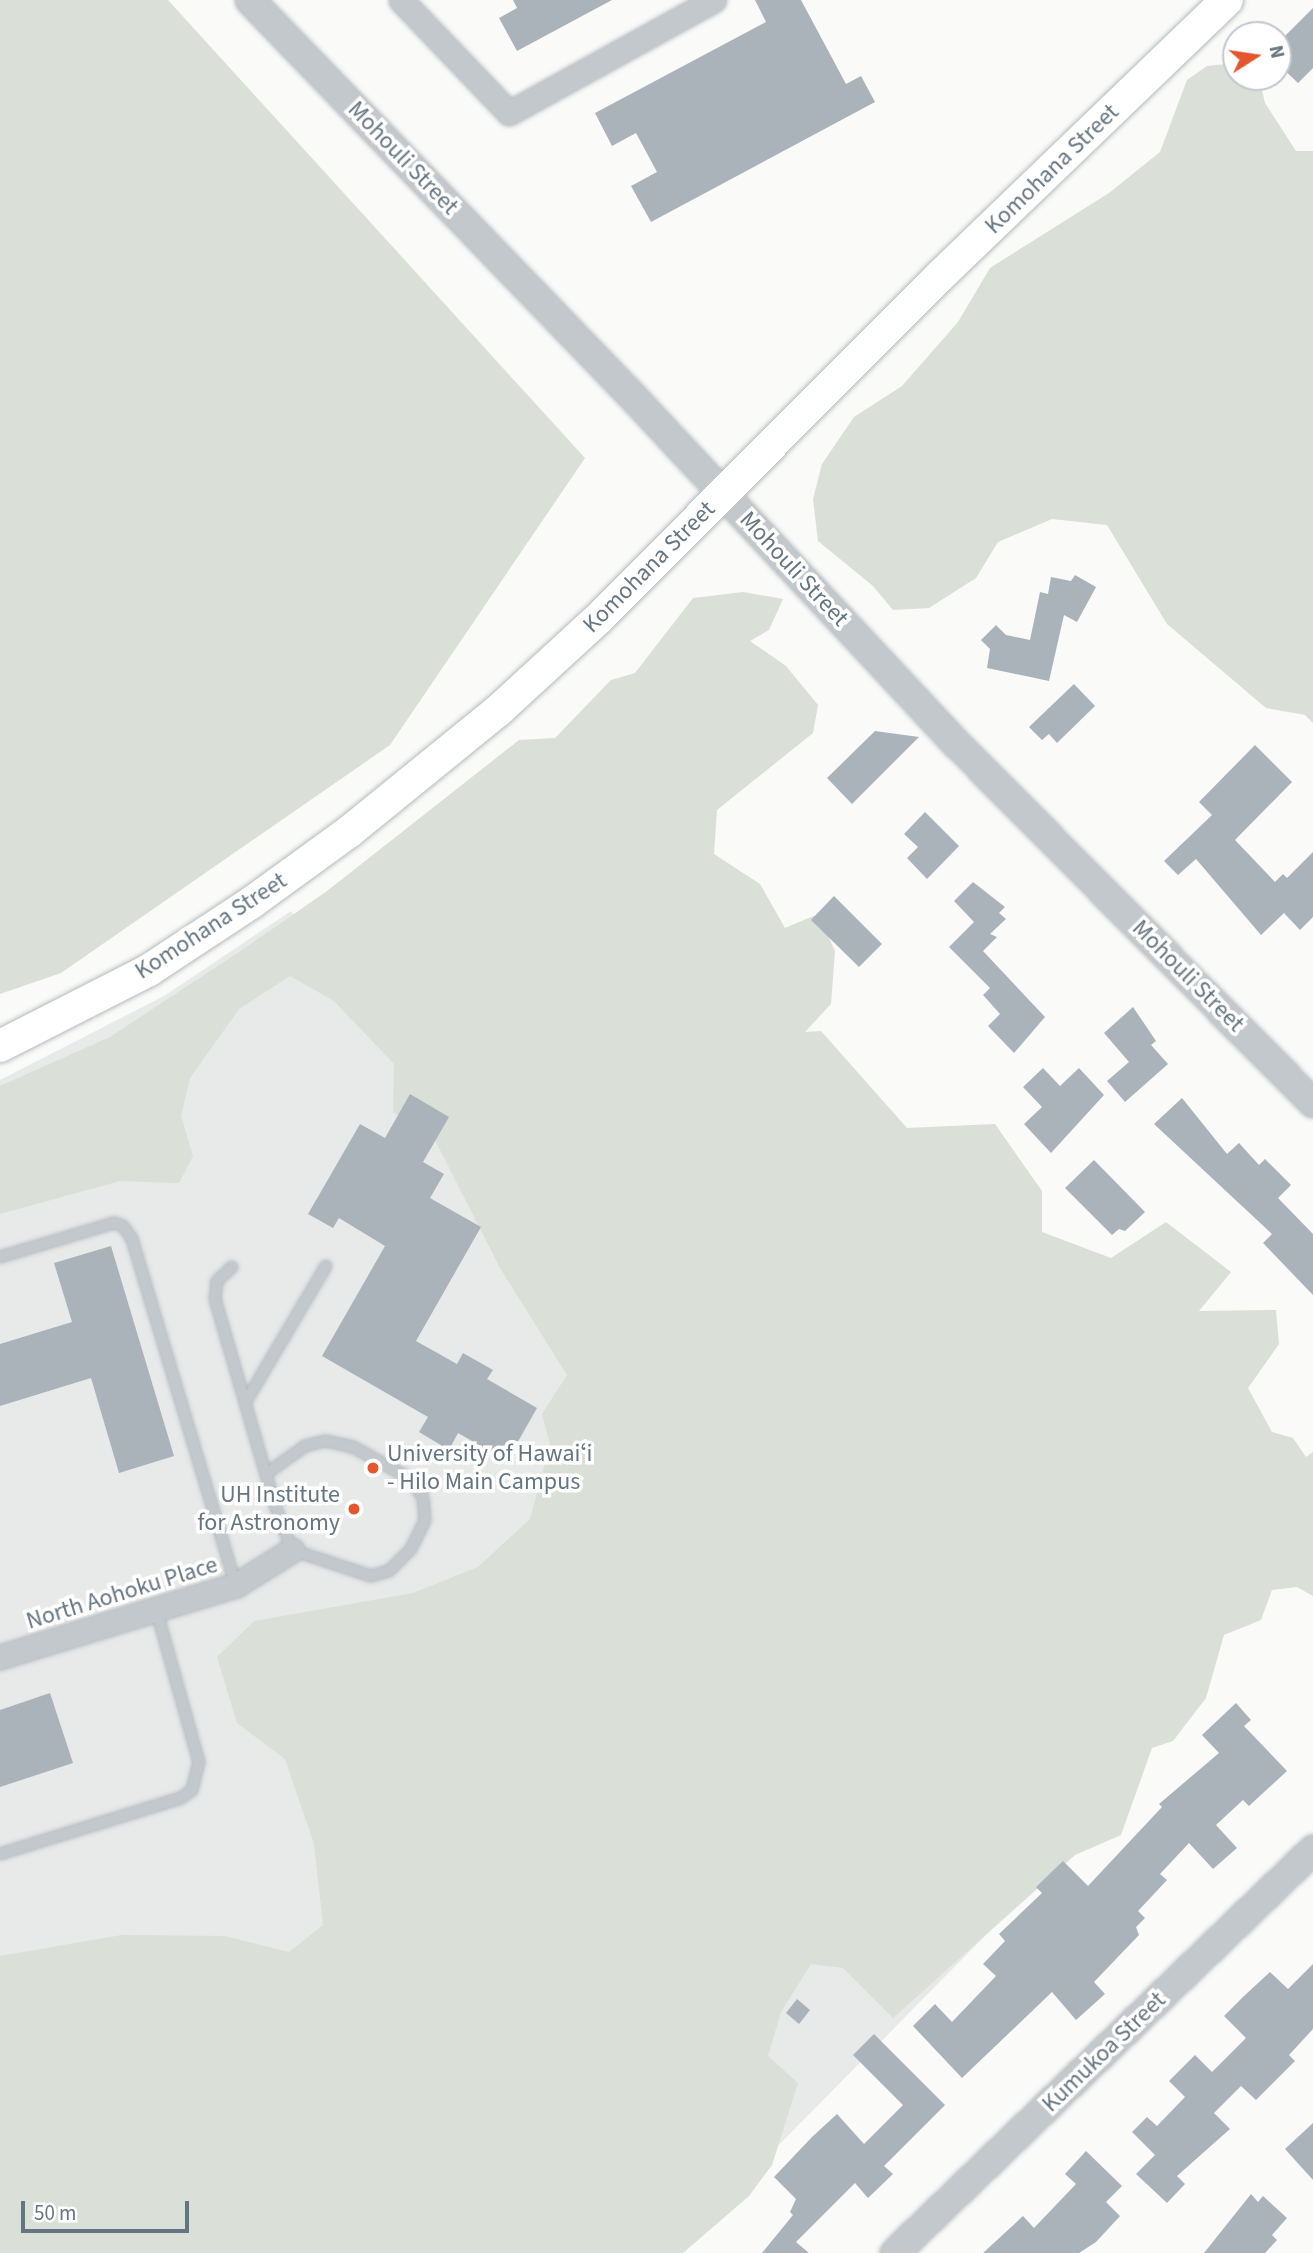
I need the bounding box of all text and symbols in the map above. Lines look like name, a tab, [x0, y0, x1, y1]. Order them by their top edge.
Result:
north arrow	[1222, 21, 1292, 91]
text: N	[1262, 43, 1291, 61]
street label: Mohouli Street	[342, 95, 464, 221]
street label: Komohana Street	[979, 98, 1125, 240]
street label: Komohana Street	[577, 495, 721, 639]
street label: Mohouli Street	[734, 506, 854, 632]
street label: Komohana Street	[130, 866, 292, 986]
street label: Mohouli Street	[1126, 914, 1250, 1038]
place label: University of Hawaiʻi - Hilo Main Campus	[387, 1440, 592, 1496]
marker: University of Hawaiʻi - Hilo Main Campus	[365, 1460, 381, 1476]
place label: UH Institute for Astronomy	[197, 1481, 340, 1537]
marker: UH Institute for Astronomy	[346, 1501, 362, 1517]
street label: North Aohoku Place	[23, 1550, 221, 1636]
street label: Kumukoa Street	[1036, 1986, 1172, 2118]
scale bar	[24, 2186, 192, 2230]
text: 50 m	[34, 2198, 76, 2228]

